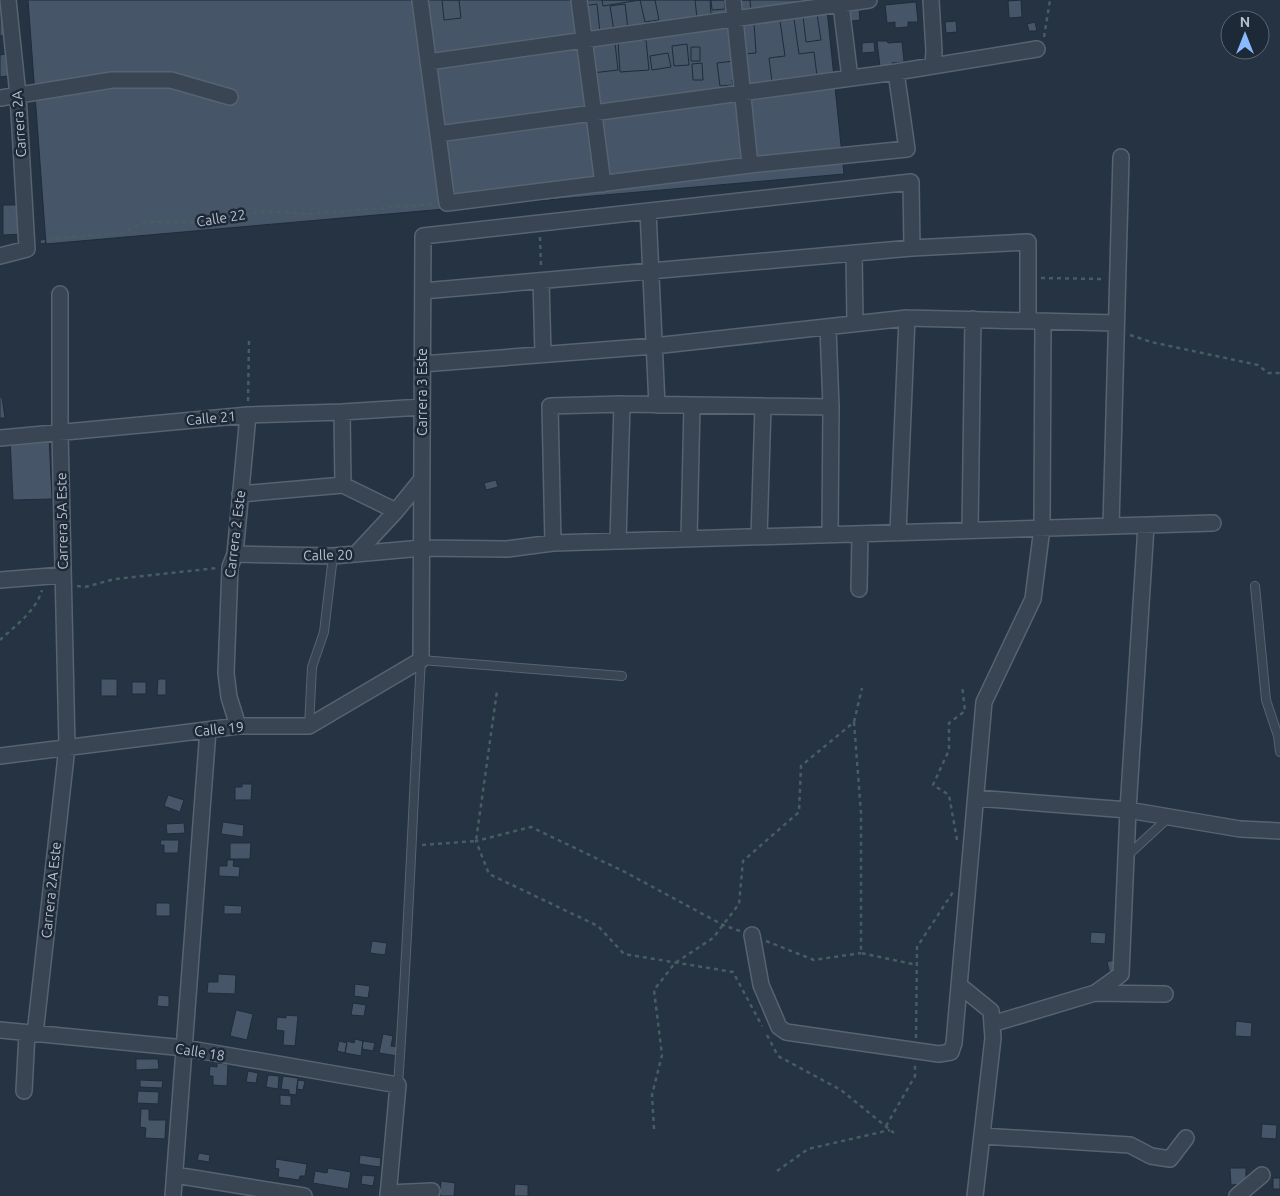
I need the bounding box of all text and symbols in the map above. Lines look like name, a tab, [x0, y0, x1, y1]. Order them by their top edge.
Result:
north arrow	[1220, 10, 1270, 60]
text: N	[1240, 14, 1250, 30]
street label: Carrera 2A	[9, 90, 29, 158]
street label: Calle 22	[195, 206, 247, 230]
street label: Carrera 3 Este	[414, 348, 430, 436]
street label: Calle 21	[185, 408, 237, 428]
street label: Carrera 5A Este	[53, 472, 71, 570]
street label: Carrera 2 Este	[222, 489, 248, 579]
street label: Calle 20	[303, 547, 353, 563]
street label: Calle 19	[193, 718, 245, 740]
street label: Carrera 2A Este	[38, 841, 64, 939]
street label: Calle 18	[174, 1040, 226, 1064]

